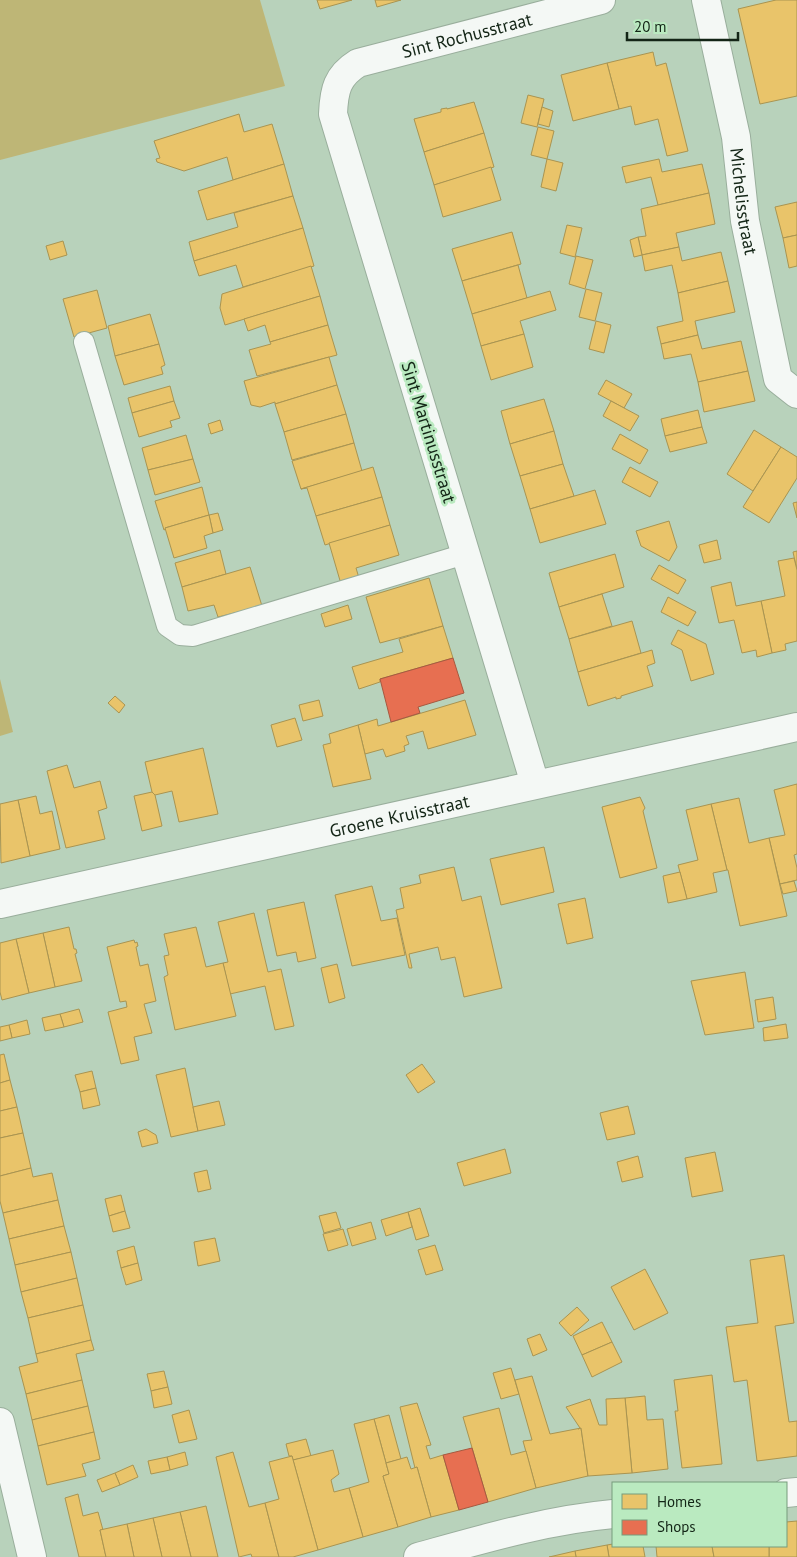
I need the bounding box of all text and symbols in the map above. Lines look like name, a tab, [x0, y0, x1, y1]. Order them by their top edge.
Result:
street label: Sint Rochusstraat	[399, 7, 534, 63]
scale bar	[627, 10, 738, 42]
text: 20 m	[634, 17, 667, 36]
street label: Michelisstraat	[726, 147, 763, 257]
street label: Sint Martinusstraat	[397, 358, 461, 506]
street label: Groene Kruisstraat	[327, 789, 471, 842]
legend	[612, 1482, 787, 1547]
text: Homes	[657, 1492, 701, 1511]
text: Shops	[657, 1517, 696, 1536]

